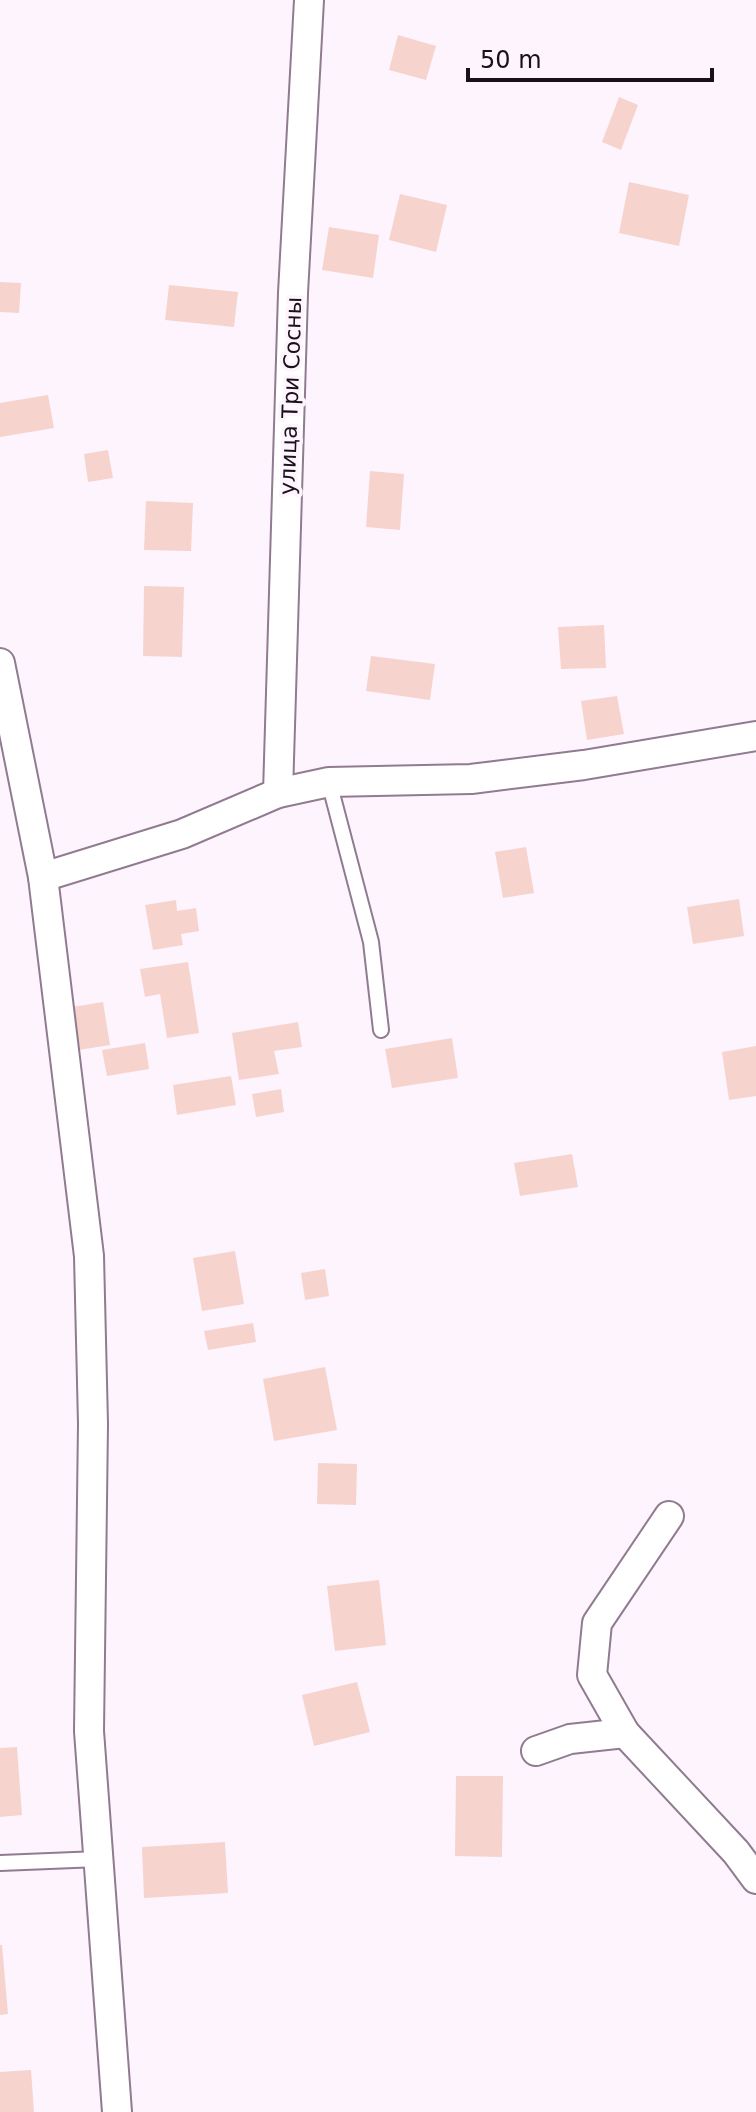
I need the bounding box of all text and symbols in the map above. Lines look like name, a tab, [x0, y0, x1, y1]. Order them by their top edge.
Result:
scale bar	[468, 32, 712, 82]
text: 50 m	[480, 46, 542, 74]
street label: улица Три Сосны	[275, 297, 306, 495]

